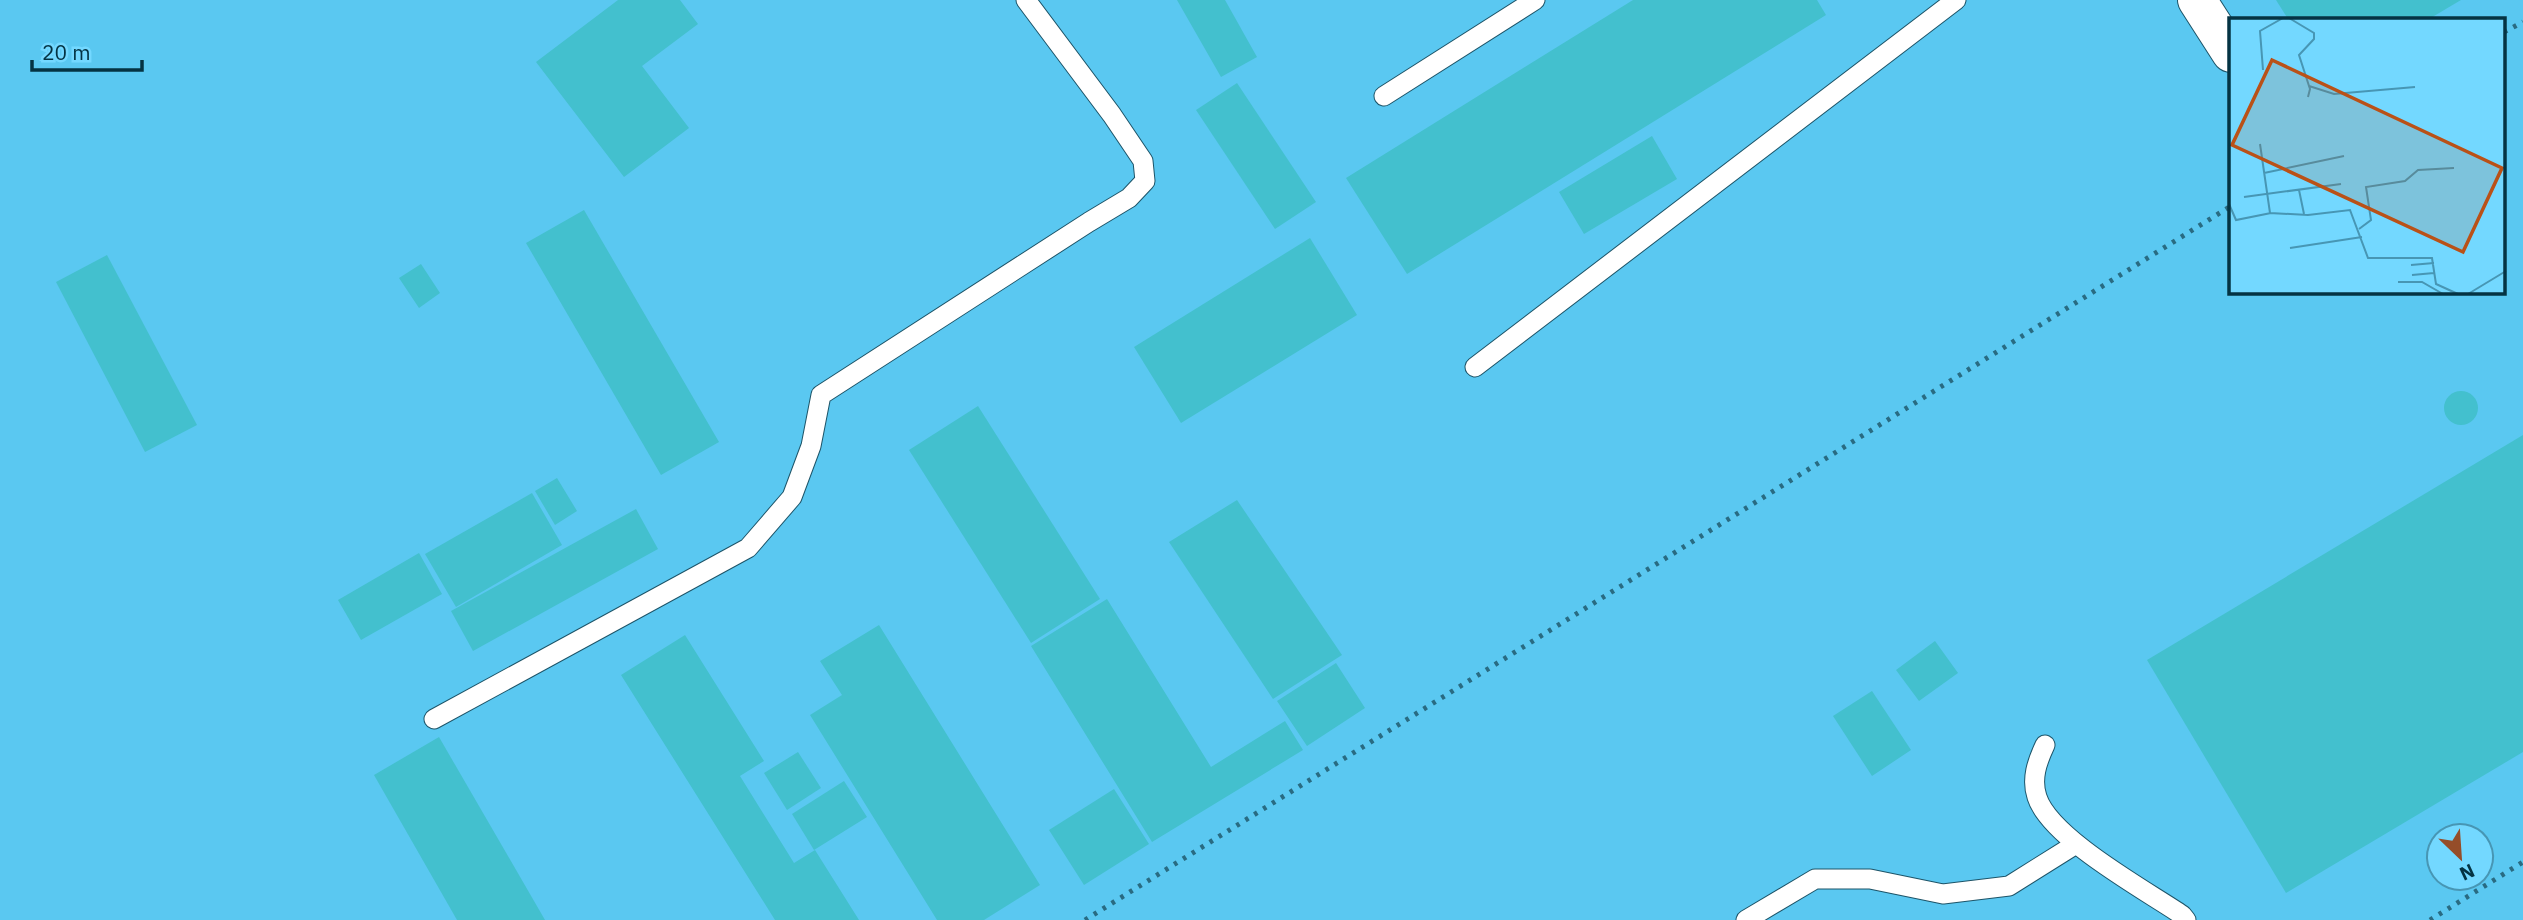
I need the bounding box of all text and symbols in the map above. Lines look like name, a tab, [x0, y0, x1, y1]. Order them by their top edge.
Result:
inset map	[2229, 18, 2506, 294]
scale bar	[32, 28, 142, 72]
text: 20 m	[42, 38, 91, 66]
north arrow	[2425, 822, 2495, 892]
text: N	[2456, 859, 2478, 886]

